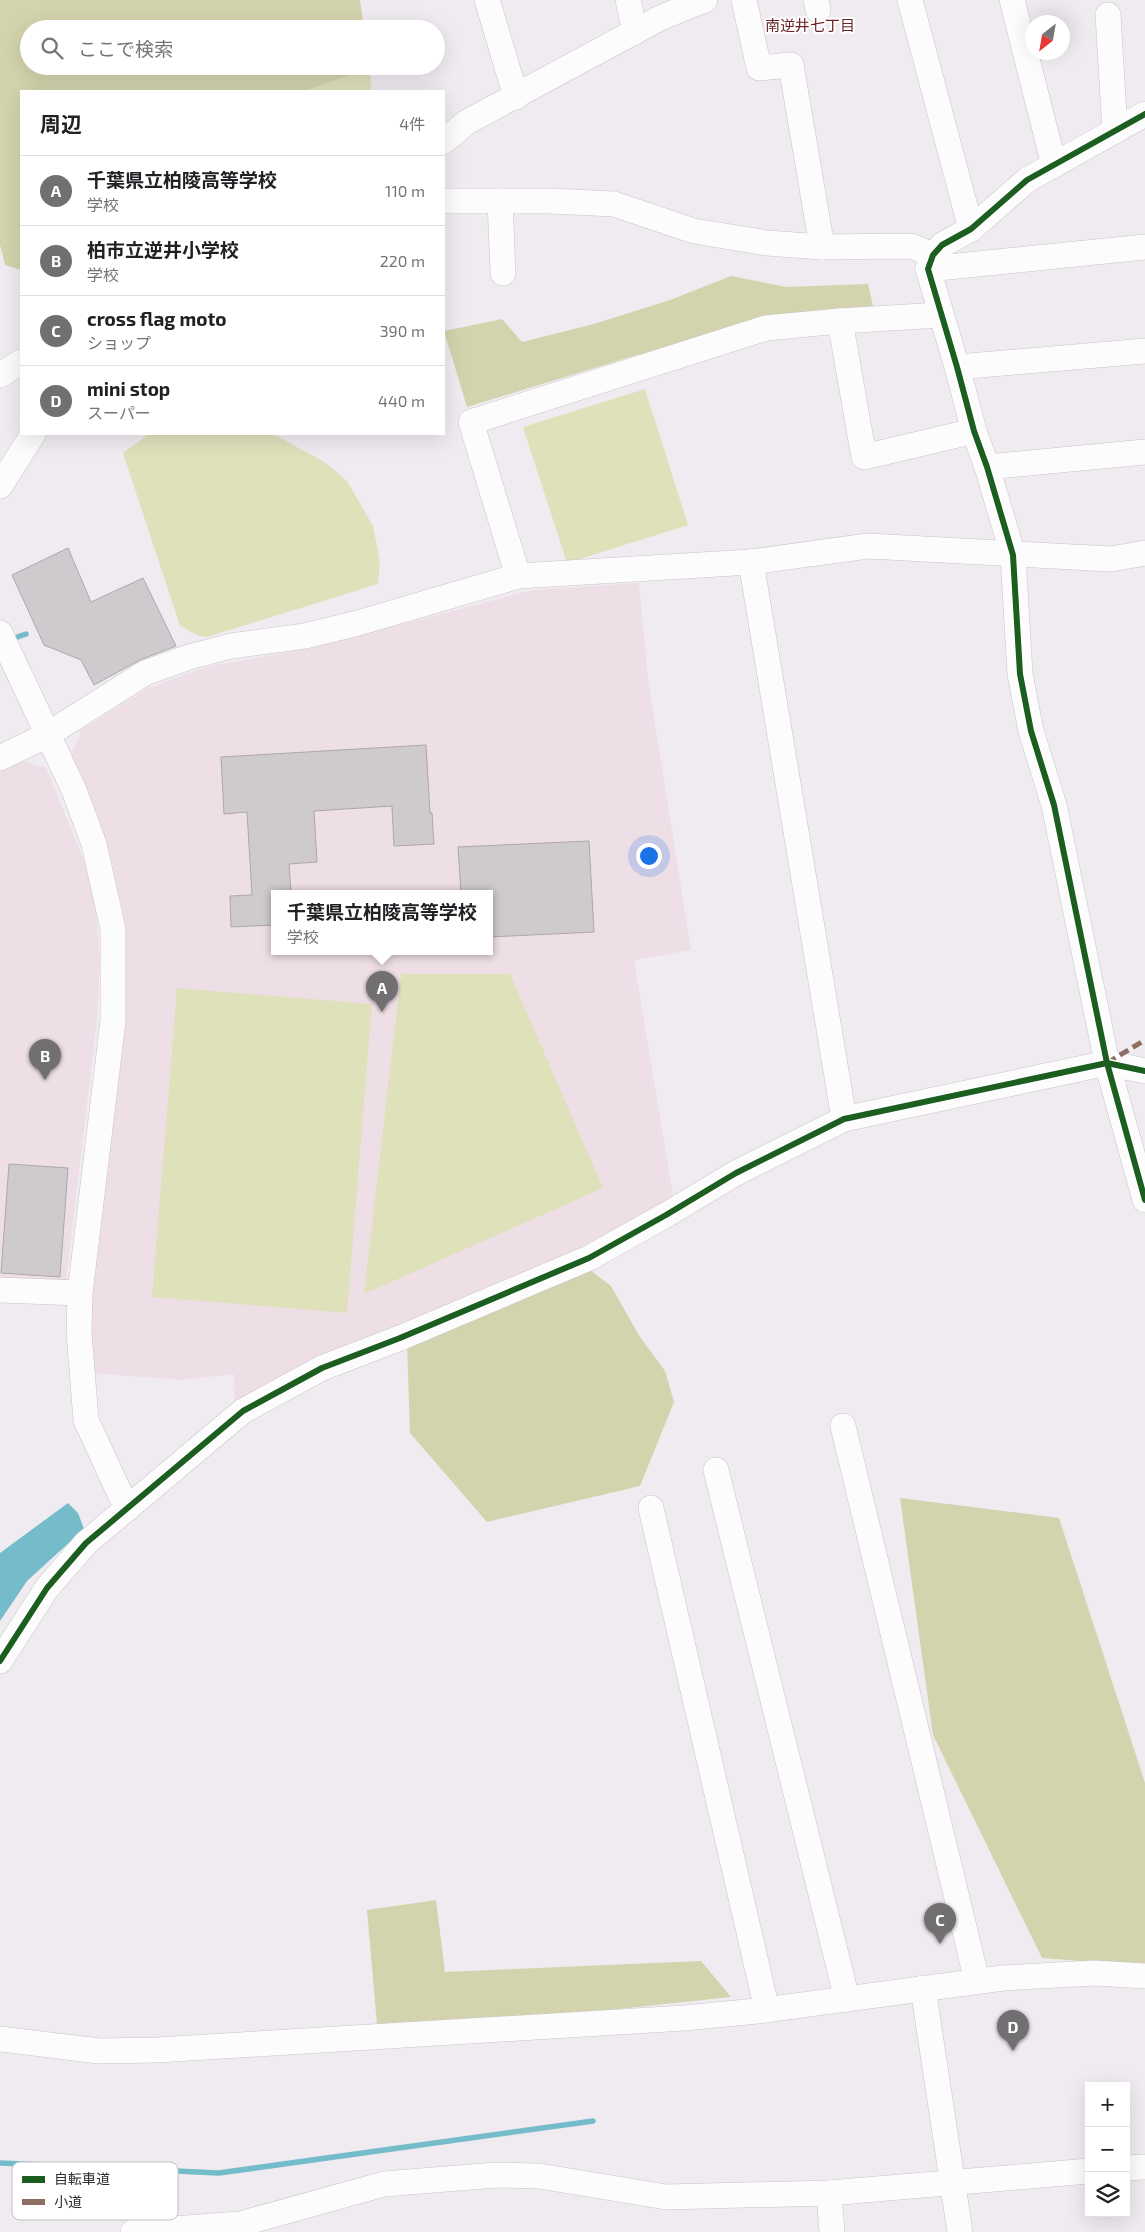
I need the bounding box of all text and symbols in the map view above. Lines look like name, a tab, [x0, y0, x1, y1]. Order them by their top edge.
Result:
north arrow	[1025, 15, 1070, 60]
district label: 南逆井七丁目	[765, 16, 855, 34]
search box	[20, 20, 445, 75]
icon: search	[38, 34, 66, 62]
text: ここで検索	[78, 37, 173, 60]
text: 周辺	[40, 111, 82, 136]
text: 4件	[399, 114, 425, 133]
text: 千葉県立柏陵高等学校	[87, 168, 277, 191]
text: A	[51, 181, 61, 200]
text: 110 m	[385, 181, 425, 200]
text: 学校	[87, 195, 119, 214]
text: 柏市立逆井小学校	[87, 238, 239, 261]
text: B	[51, 251, 61, 270]
text: 220 m	[380, 251, 425, 270]
text: 学校	[87, 265, 119, 284]
text: cross flag moto	[87, 307, 226, 330]
text: C	[51, 321, 61, 340]
text: 390 m	[380, 321, 425, 340]
text: ショップ	[87, 333, 151, 352]
text: mini stop	[87, 377, 170, 400]
text: D	[51, 391, 61, 410]
text: 440 m	[378, 391, 425, 410]
text: スーパー	[87, 403, 151, 422]
your location	[636, 843, 662, 869]
popup	[271, 890, 493, 955]
text: 千葉県立柏陵高等学校	[287, 900, 477, 923]
text: 学校	[287, 927, 319, 946]
pin: A	[366, 971, 398, 1012]
pin: B	[29, 1039, 61, 1080]
pin: C	[924, 1903, 956, 1944]
pin: D	[997, 2010, 1029, 2051]
map controls	[1085, 2082, 1130, 2217]
button: +	[1085, 2082, 1130, 2127]
button: −	[1085, 2127, 1130, 2172]
legend	[12, 2162, 178, 2220]
text: 自転車道	[54, 2170, 110, 2187]
button: layers	[1085, 2172, 1130, 2217]
text: 小道	[54, 2193, 82, 2210]

